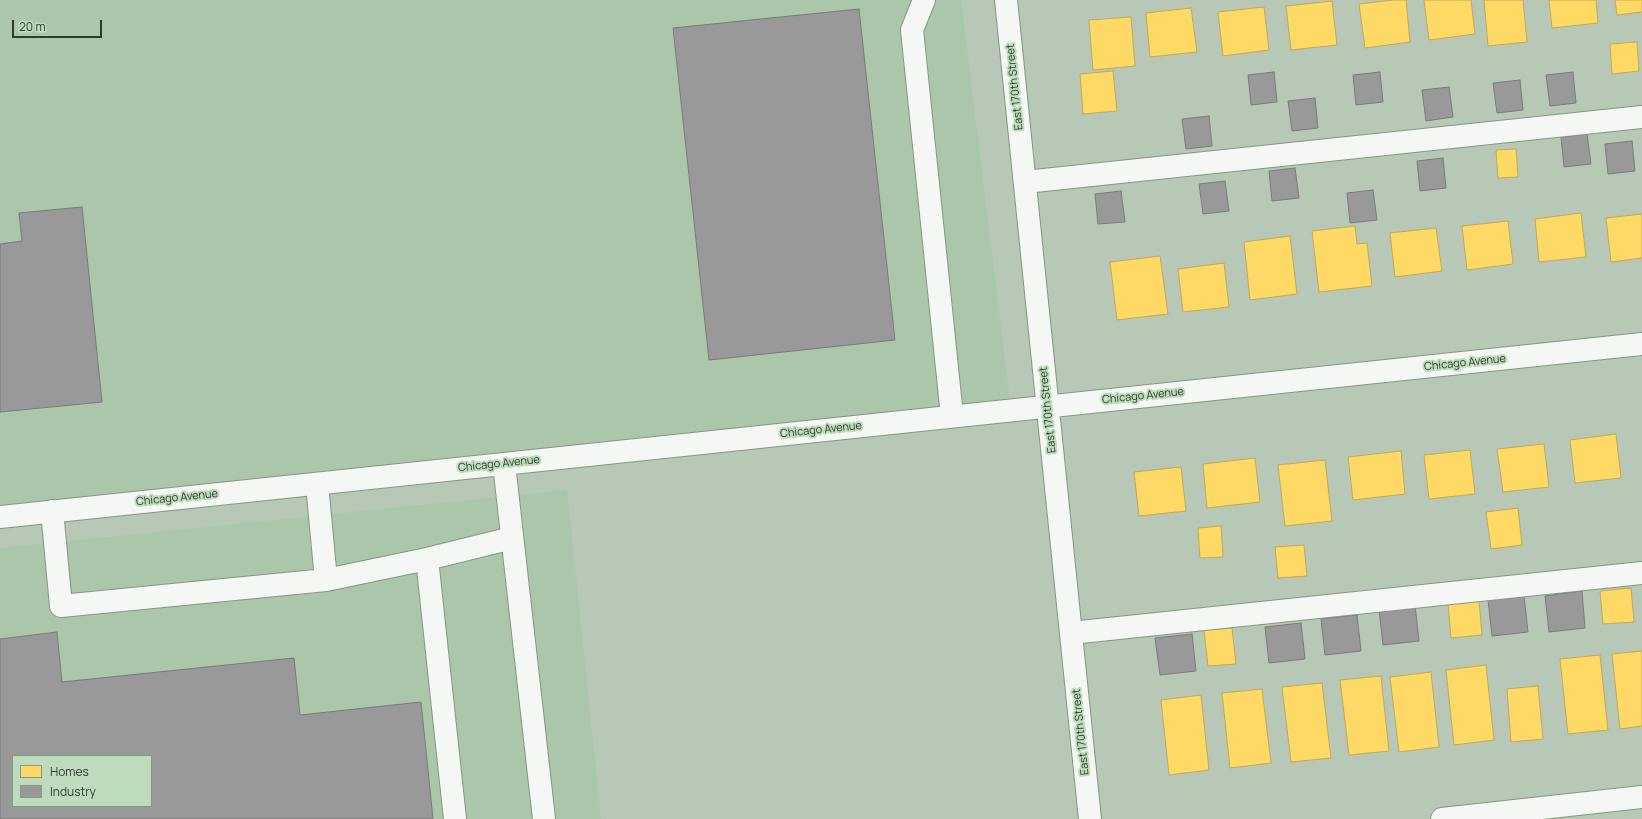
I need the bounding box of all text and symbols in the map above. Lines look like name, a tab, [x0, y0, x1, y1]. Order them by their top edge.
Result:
scale bar	[14, 12, 104, 38]
text: 20 m	[19, 18, 46, 35]
street label: East 170th Street	[1004, 43, 1026, 131]
street label: Chicago Avenue	[1424, 352, 1506, 374]
street label: East 170th Street	[1037, 366, 1059, 454]
street label: Chicago Avenue	[1102, 385, 1184, 407]
street label: Chicago Avenue	[780, 419, 862, 441]
street label: Chicago Avenue	[458, 453, 540, 475]
street label: Chicago Avenue	[136, 487, 218, 509]
street label: East 170th Street	[1070, 688, 1092, 776]
legend	[12, 755, 152, 807]
text: Homes	[50, 763, 89, 780]
text: Industry	[50, 783, 96, 800]

